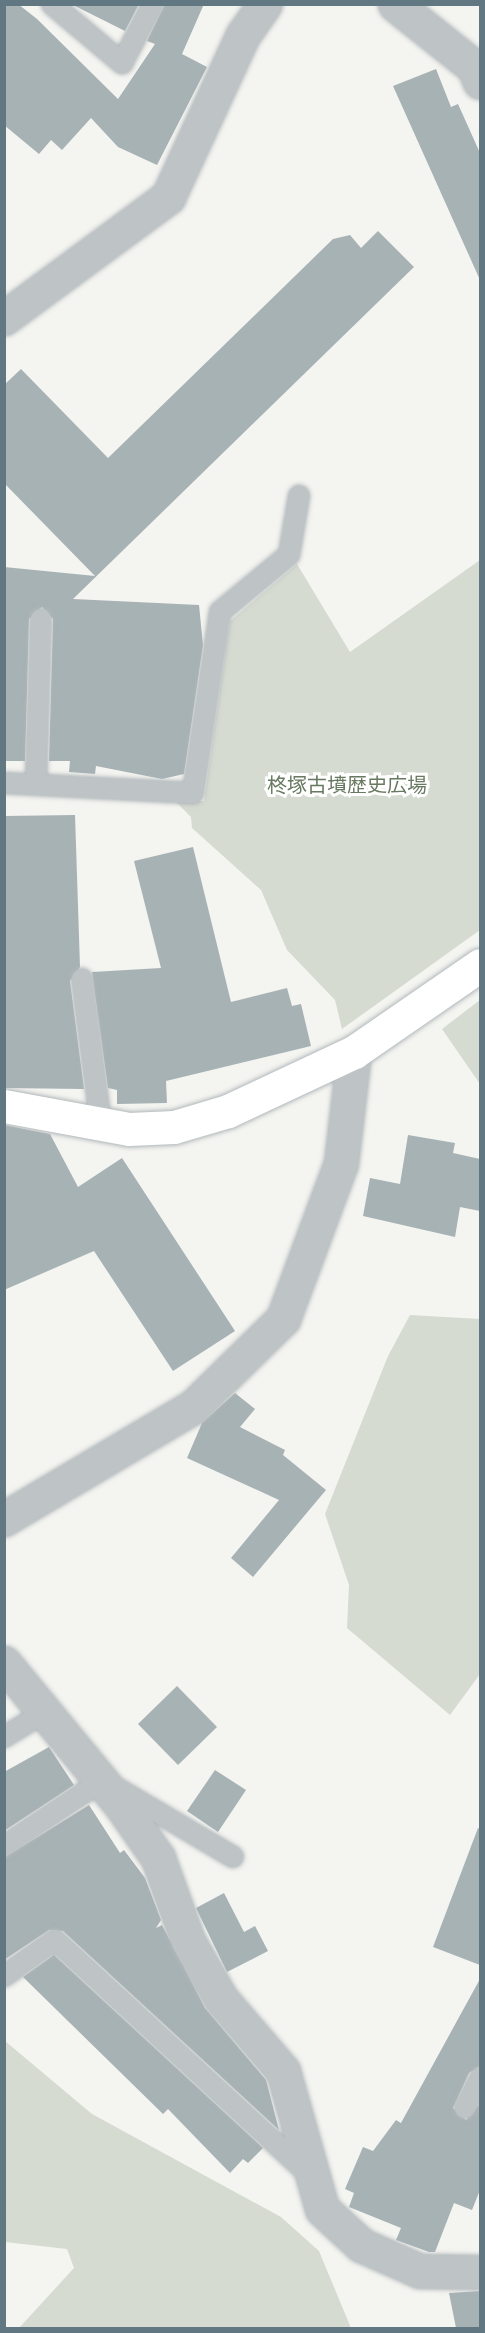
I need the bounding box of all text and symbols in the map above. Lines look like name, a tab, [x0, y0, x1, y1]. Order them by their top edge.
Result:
park label: 柊塚古墳歴史広場	[267, 774, 427, 798]

